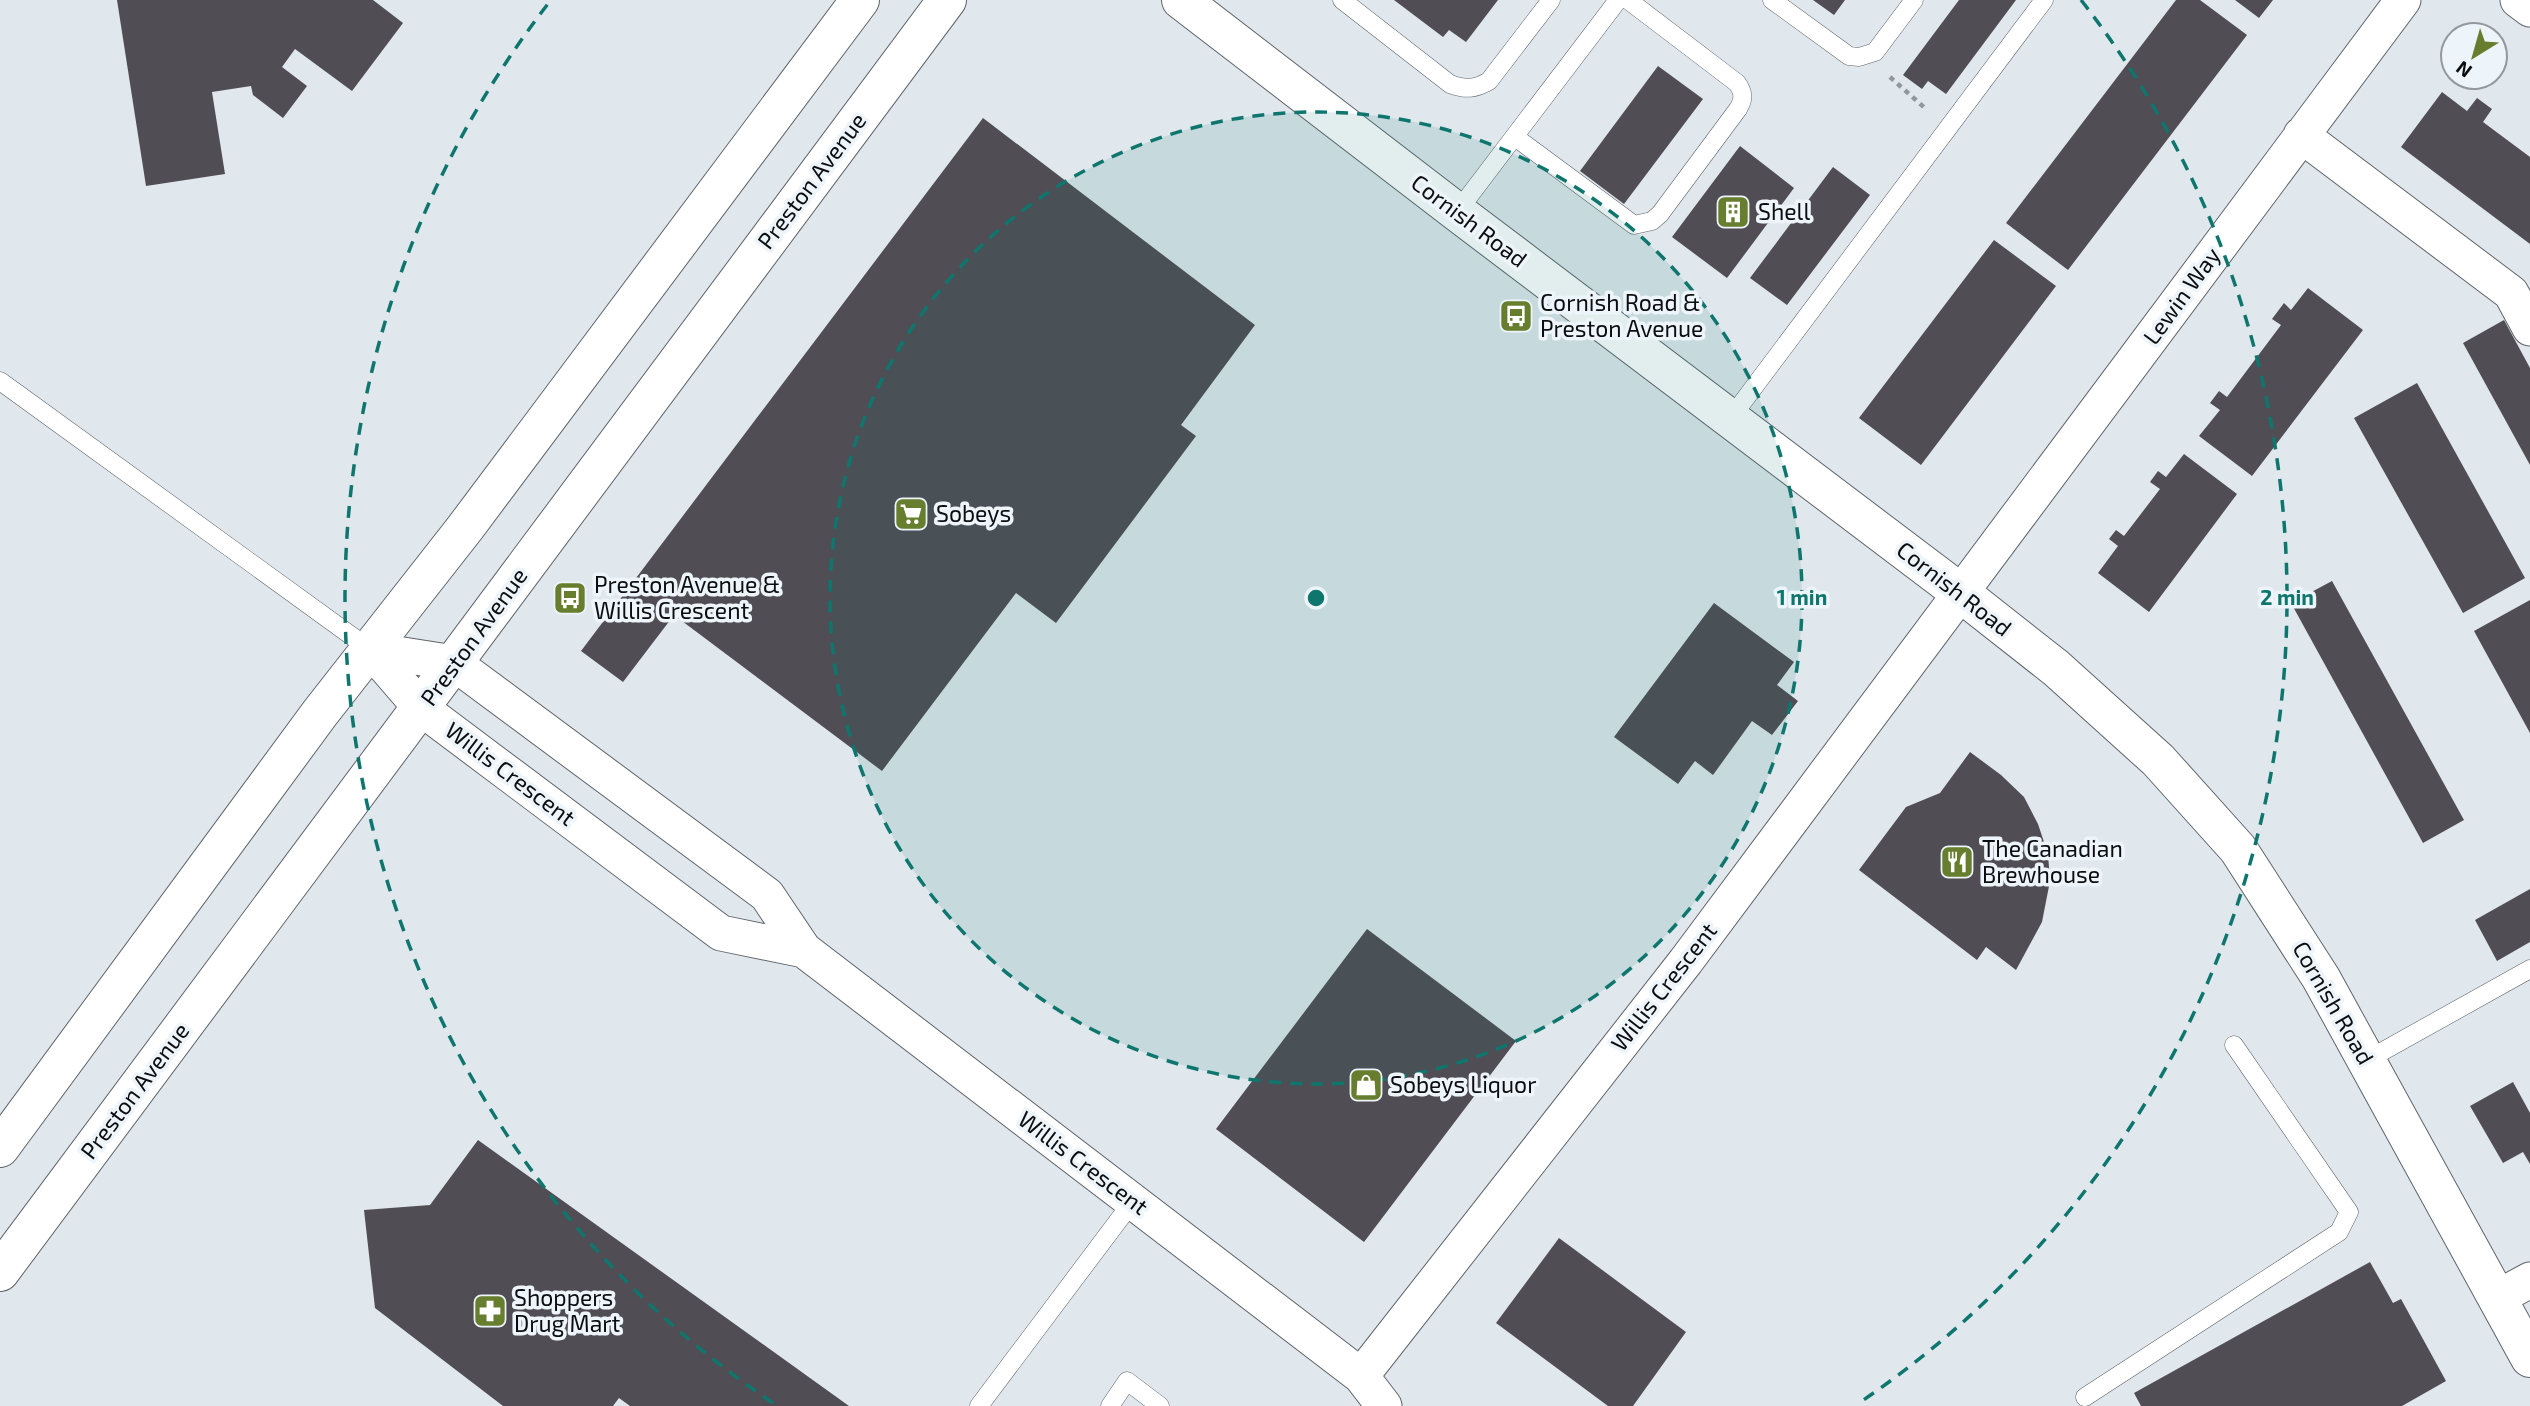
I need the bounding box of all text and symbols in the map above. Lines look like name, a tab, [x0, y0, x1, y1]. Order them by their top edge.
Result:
north arrow	[2439, 21, 2509, 91]
text: N	[2451, 57, 2476, 83]
street label: Preston Avenue	[751, 107, 872, 254]
street label: Cornish Road	[1406, 168, 1533, 273]
building icon: Shell	[1714, 193, 1752, 231]
place label: Shell	[1758, 197, 1810, 225]
street label: Lewin Way	[2137, 241, 2226, 349]
place label: Cornish Road & Preston Avenue	[1540, 288, 1703, 342]
bus stop icon: Cornish Road & Preston Avenue	[1497, 297, 1535, 335]
supermarket icon: Sobeys	[892, 495, 930, 533]
place label: Sobeys	[936, 499, 1011, 527]
street label: Cornish Road	[1892, 535, 2017, 642]
street label: Preston Avenue	[414, 562, 533, 711]
place label: Preston Avenue & Willis Crescent	[594, 570, 780, 624]
bus stop icon: Preston Avenue & Willis Crescent	[551, 579, 589, 617]
text: 1 min	[1777, 584, 1827, 609]
text: 2 min	[2260, 584, 2314, 609]
centre of rings	[1304, 586, 1328, 610]
street label: Willis Crescent	[440, 715, 581, 831]
place label: The Canadian Brewhouse	[1982, 834, 2123, 888]
restaurant icon: The Canadian Brewhouse	[1938, 843, 1976, 881]
street label: Willis Crescent	[1604, 916, 1722, 1056]
street label: Cornish Road	[2287, 936, 2380, 1069]
street label: Preston Avenue	[74, 1017, 195, 1164]
shop icon: Sobeys Liquor	[1347, 1066, 1385, 1104]
place label: Sobeys Liquor	[1390, 1070, 1536, 1098]
street label: Willis Crescent	[1013, 1104, 1154, 1220]
place label: Shoppers Drug Mart	[514, 1283, 621, 1337]
pharmacy icon: Shoppers Drug Mart	[471, 1292, 509, 1330]

